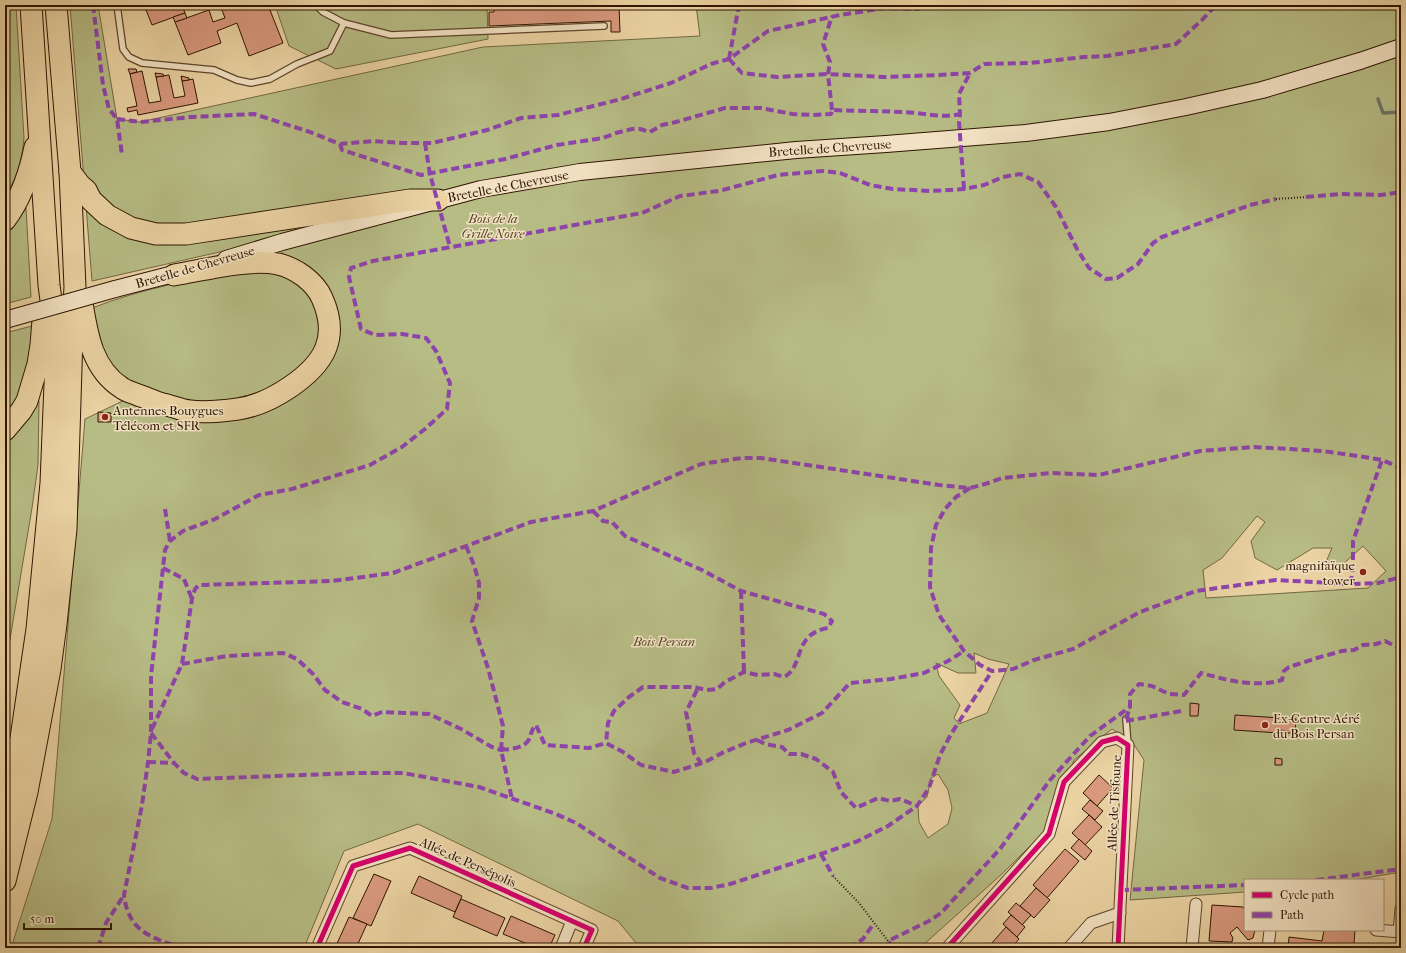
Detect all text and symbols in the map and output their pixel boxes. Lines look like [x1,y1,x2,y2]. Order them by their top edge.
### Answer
street label: Bretelle de Chevreuse [768,136,893,160]
street label: Bretelle de Chevreuse [446,167,570,205]
park label: Bois de la Grille Noire [461,211,525,241]
street label: Bretelle de Chevreuse [134,243,257,291]
place label: Antennes Bouygues Télécom et SFR [112,403,224,433]
marker: Antennes Bouygues Télécom et SFR [100,412,110,422]
place label: magnifaïque tower [1285,558,1356,588]
marker: magnifaïque tower [1358,567,1368,577]
park label: Bois Persan [632,634,695,649]
place label: Ex-Centre Aéré du Bois Persan [1273,711,1360,741]
marker: Ex-Centre Aéré du Bois Persan [1260,720,1270,730]
street label: Allée de Tisfoune [1104,754,1124,853]
street label: Allée de Persépolis [417,834,519,890]
legend [1244,879,1384,931]
text: Cycle path [1280,888,1335,902]
scale bar [24,905,111,931]
text: Path [1280,908,1304,922]
text: 50 m [30,912,54,926]

